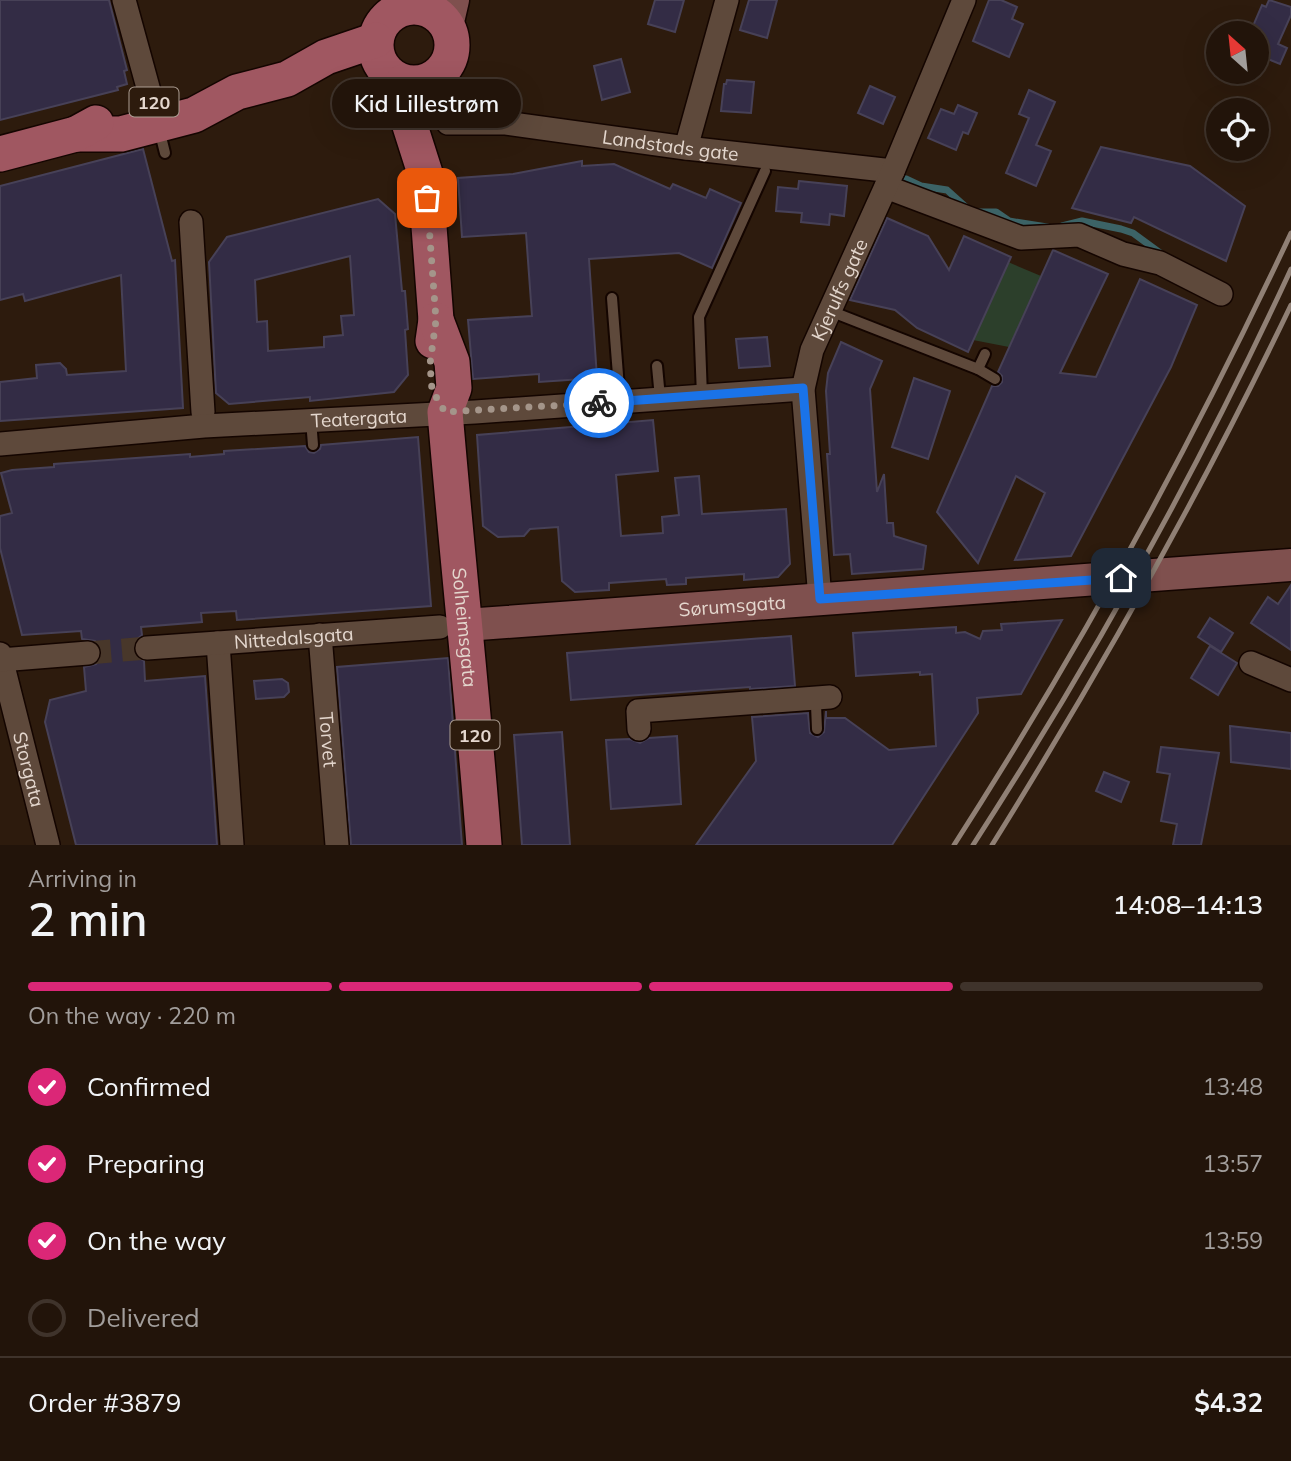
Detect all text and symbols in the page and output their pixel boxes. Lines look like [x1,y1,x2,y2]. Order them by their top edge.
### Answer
north arrow [1206,21,1269,84]
map controls [1206,21,1269,161]
callout: Kid Lillestrøm [332,79,522,128]
road number: 120 [130,88,178,116]
text: Kid Lillestrøm [354,89,499,118]
button: locate [1206,98,1269,161]
street label: Landstads gate [601,125,740,166]
pin [397,168,457,228]
icon: bag [408,179,446,217]
street label: Kjerulfs gate [806,235,873,345]
courier [564,368,634,438]
icon: bike [580,384,618,422]
street label: Teatergata [310,404,408,432]
pin [1091,548,1151,608]
icon: home [1102,559,1140,597]
street label: Solheimsgata [447,566,482,688]
street label: Sørumsgata [678,590,787,621]
street label: Nittedalsgata [233,621,354,654]
street label: Torvet [314,711,343,769]
road number: 120 [450,720,500,750]
street label: Storgata [8,729,50,810]
text: Arriving in [28,864,137,893]
text: 14:08–14:13 [1113,888,1263,921]
text: 2 min [28,890,147,948]
text: On the way · 220 m [28,1001,236,1030]
icon: check [28,1068,66,1106]
text: Confirmed [87,1070,211,1103]
text: 13:48 [1203,1072,1263,1101]
icon: check [28,1145,66,1183]
text: Preparing [87,1147,205,1180]
text: 13:57 [1203,1149,1263,1178]
icon: check [28,1222,66,1260]
text: On the way [87,1224,226,1257]
text: 13:59 [1203,1226,1263,1255]
text: Delivered [87,1301,200,1334]
text: Order #3879 [28,1386,181,1419]
text: $4.32 [1194,1386,1263,1419]

